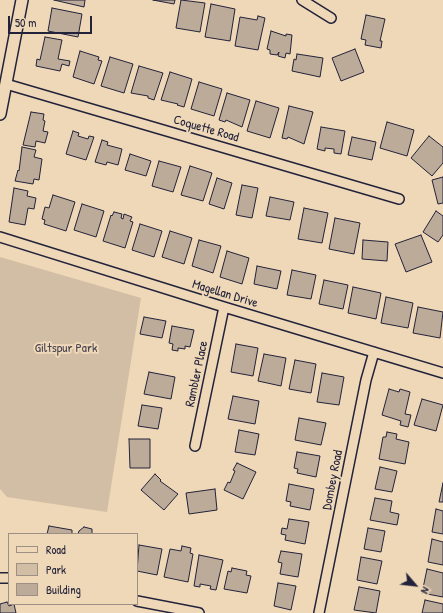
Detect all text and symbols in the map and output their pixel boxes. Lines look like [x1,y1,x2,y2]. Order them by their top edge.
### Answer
scale bar [10,8,94,34]
text: 50 m [15,14,36,31]
street label: Coquette Road [172,112,240,146]
street label: Magellan Drive [190,277,260,311]
street label: Rambler Place [182,340,212,408]
park label: Giltspur Park [35,341,97,357]
street label: Dombey Road [320,449,346,511]
legend [8,533,138,605]
text: Road [46,541,66,558]
text: Park [46,561,66,578]
north arrow [395,565,435,605]
text: Building [46,581,81,598]
text: N [418,585,433,596]

